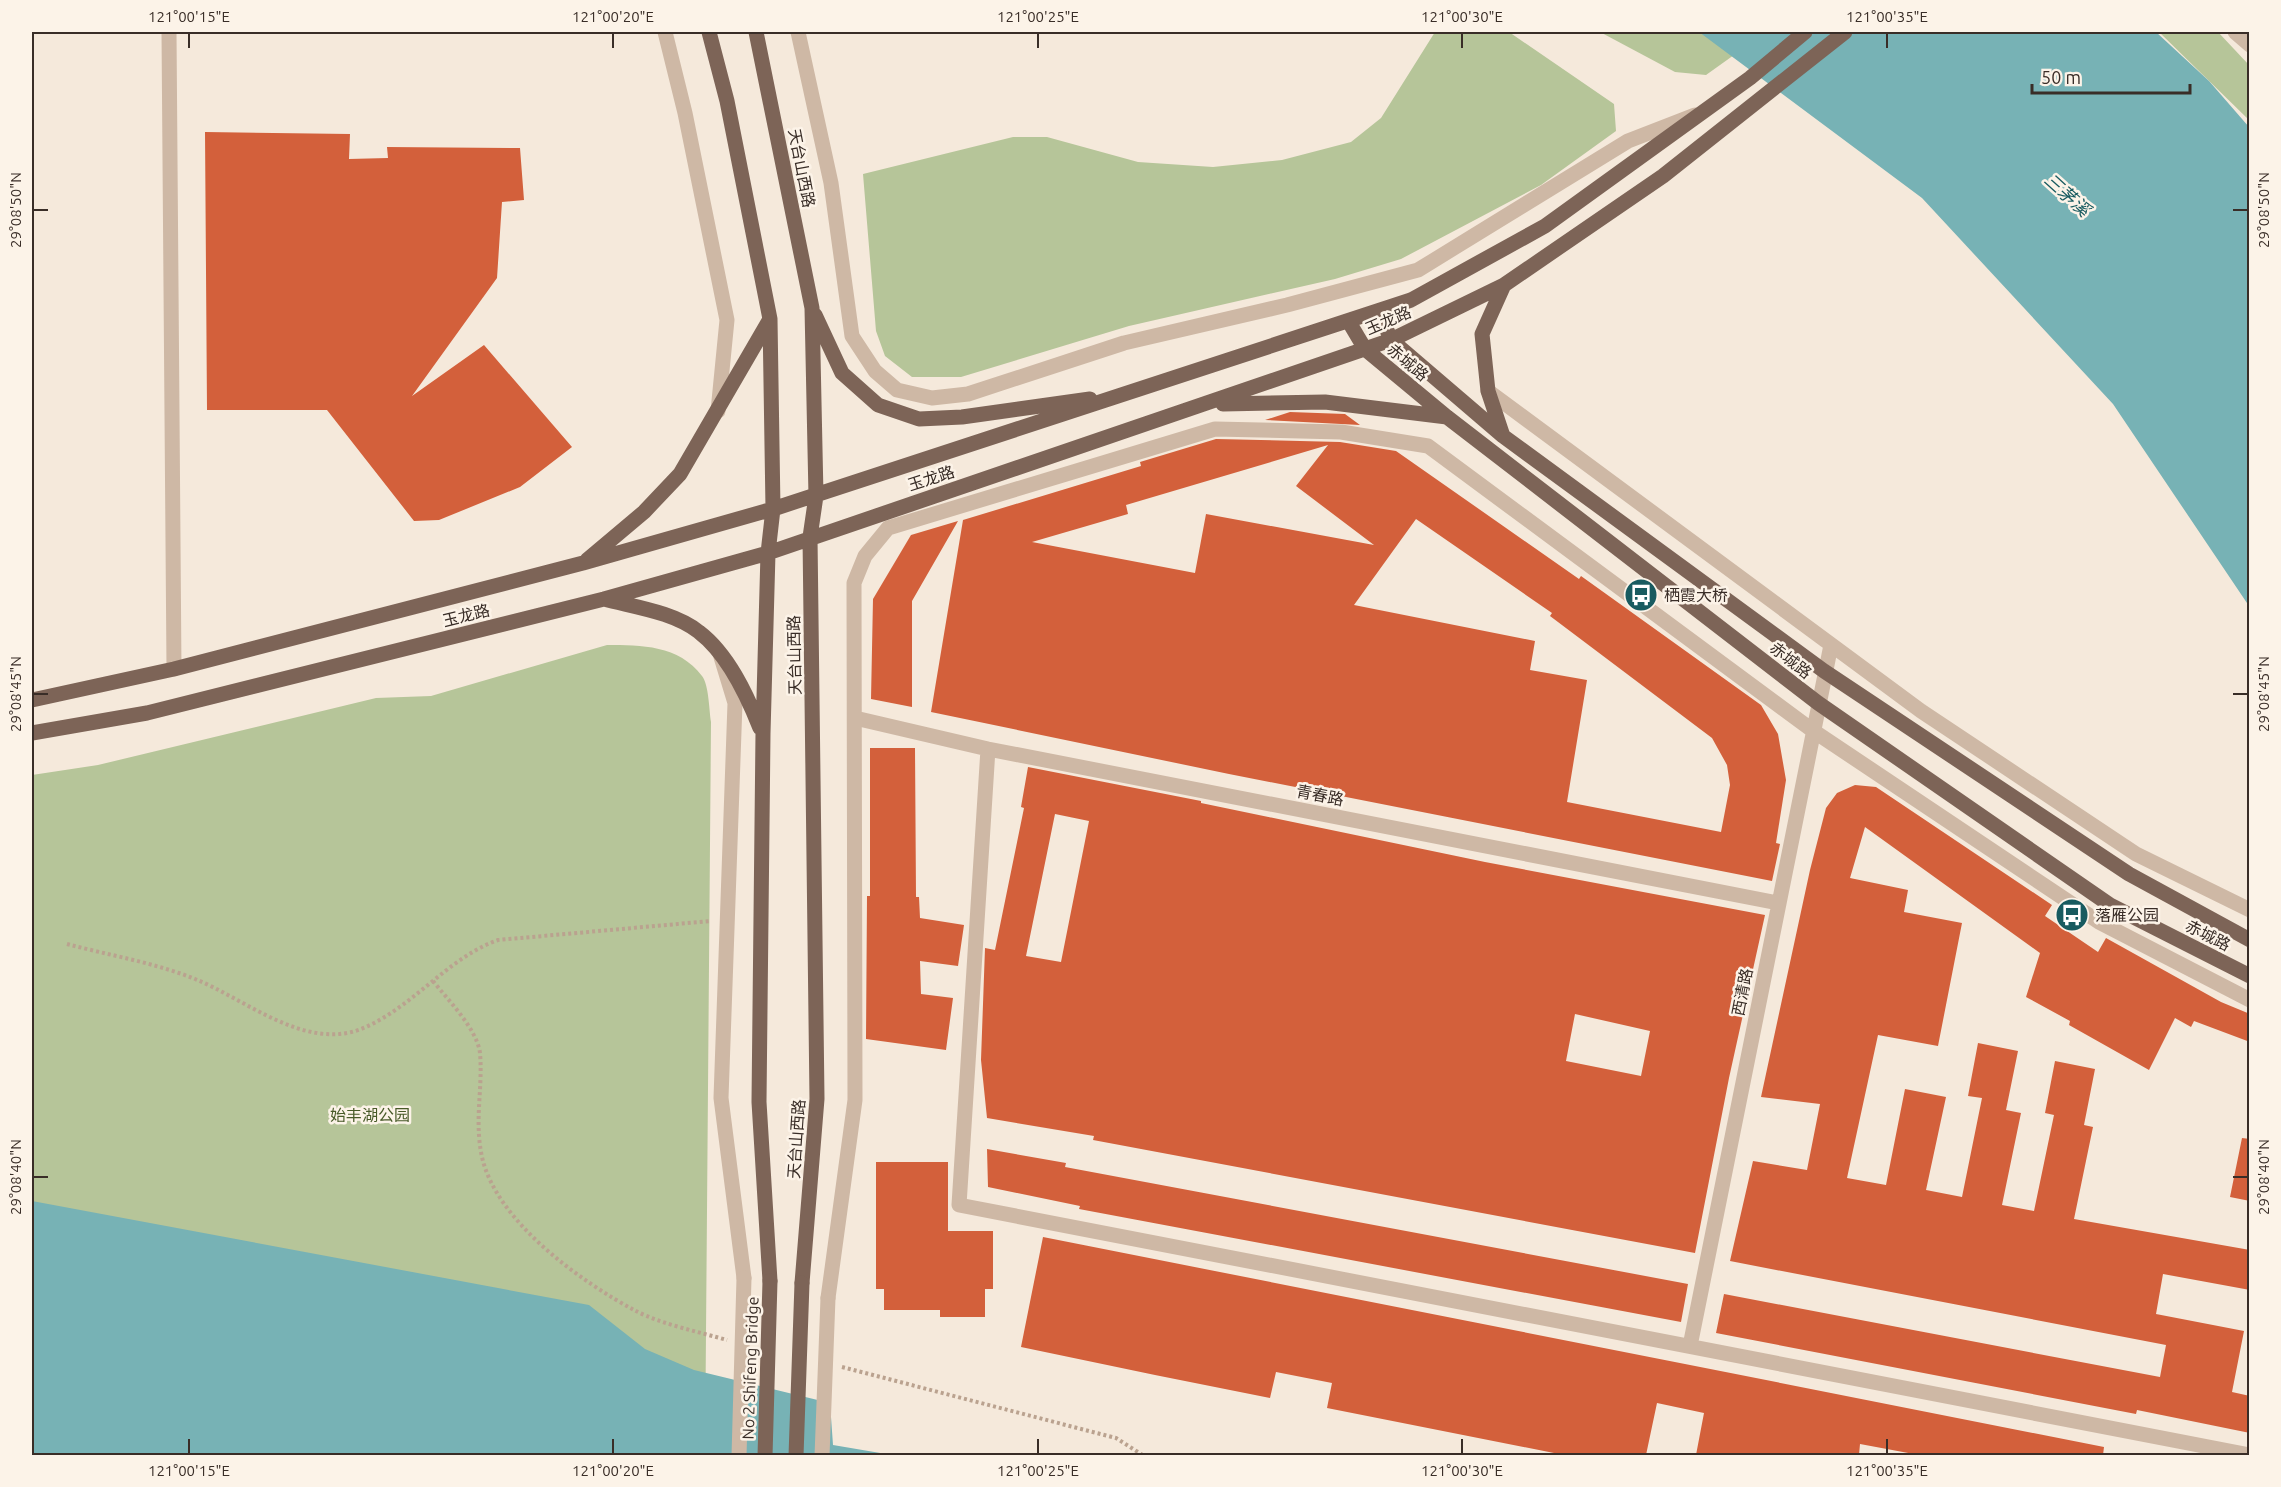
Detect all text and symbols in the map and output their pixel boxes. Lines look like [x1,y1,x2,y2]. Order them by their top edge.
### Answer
text: 121°00'15"E [148,8,230,25]
text: 121°00'20"E [572,8,654,25]
text: 121°00'25"E [997,8,1079,25]
text: 121°00'30"E [1421,8,1503,25]
text: 121°00'35"E [1846,8,1928,25]
scale bar [2032,57,2190,95]
text: 50 m [2041,67,2081,87]
street label: 天台山西路 [786,127,818,209]
water label: 三茅溪 [2041,169,2096,221]
text: 29°08'50"N [7,172,24,248]
text: 29°08'50"N [2255,172,2272,248]
street label: 玉龙路 [1362,302,1414,338]
street label: 赤城路 [1384,340,1432,384]
street label: 玉龙路 [905,462,957,494]
bus stop icon: 栖霞大桥 [1623,577,1659,613]
place label: 栖霞大桥 [1664,586,1728,604]
street label: 玉龙路 [441,600,491,630]
street label: 天台山西路 [784,615,804,695]
street label: 赤城路 [1767,638,1815,682]
text: 29°08'45"N [7,656,24,732]
text: 29°08'45"N [2255,656,2272,732]
street label: 青春路 [1295,782,1345,808]
bus stop icon: 落雁公园 [2054,897,2090,933]
place label: 落雁公园 [2095,906,2159,924]
street label: 赤城路 [2183,916,2233,954]
street label: 西清路 [1729,967,1755,1017]
street label: 天台山西路 [784,1098,808,1180]
park label: 始丰湖公园 [330,1106,410,1124]
text: 29°08'40"N [7,1139,24,1215]
text: 29°08'40"N [2255,1139,2272,1215]
street label: No 2 Shifeng Bridge [739,1296,761,1440]
text: 121°00'15"E [148,1462,230,1479]
text: 121°00'20"E [572,1462,654,1479]
text: 121°00'25"E [997,1462,1079,1479]
text: 121°00'30"E [1421,1462,1503,1479]
text: 121°00'35"E [1846,1462,1928,1479]

